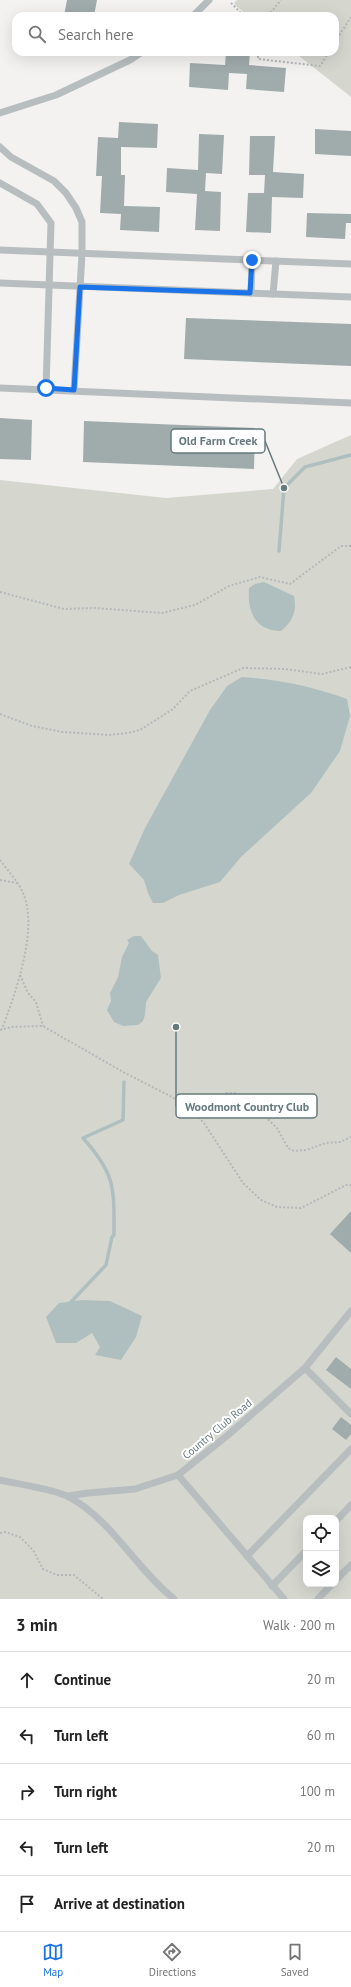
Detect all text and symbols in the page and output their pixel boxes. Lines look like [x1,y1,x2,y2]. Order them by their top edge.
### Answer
search box [12,12,339,56]
icon: search [26,23,48,45]
text: Search here [58,25,134,44]
route end [243,251,261,269]
route start [37,379,55,397]
callout: Old Farm Creek [171,429,265,453]
text: Old Farm Creek [179,433,257,448]
callout: Woodmont Country Club [176,1094,317,1118]
text: Woodmont Country Club [185,1099,310,1114]
street label: Country Club Road [179,1396,255,1462]
map controls [303,1515,339,1587]
button: locate [303,1515,339,1551]
button: layers [303,1551,339,1587]
text: 3 min [16,1614,57,1636]
text: Walk · 200 m [263,1617,335,1634]
icon: ahead [16,1669,38,1691]
text: Continue [54,1670,111,1689]
text: 20 m [307,1671,335,1688]
icon: left [16,1725,38,1747]
text: Turn left [54,1726,108,1745]
text: 60 m [307,1727,335,1744]
icon: right [16,1781,38,1803]
text: Turn right [54,1782,117,1801]
text: 100 m [300,1783,335,1800]
icon: left [16,1837,38,1859]
text: Turn left [54,1838,108,1857]
text: 20 m [307,1839,335,1856]
icon: arrive [16,1893,38,1915]
text: Arrive at destination [54,1894,185,1913]
tab: Map [42,1941,64,1979]
tab: Directions [149,1941,196,1979]
tab: Saved [281,1941,309,1979]

